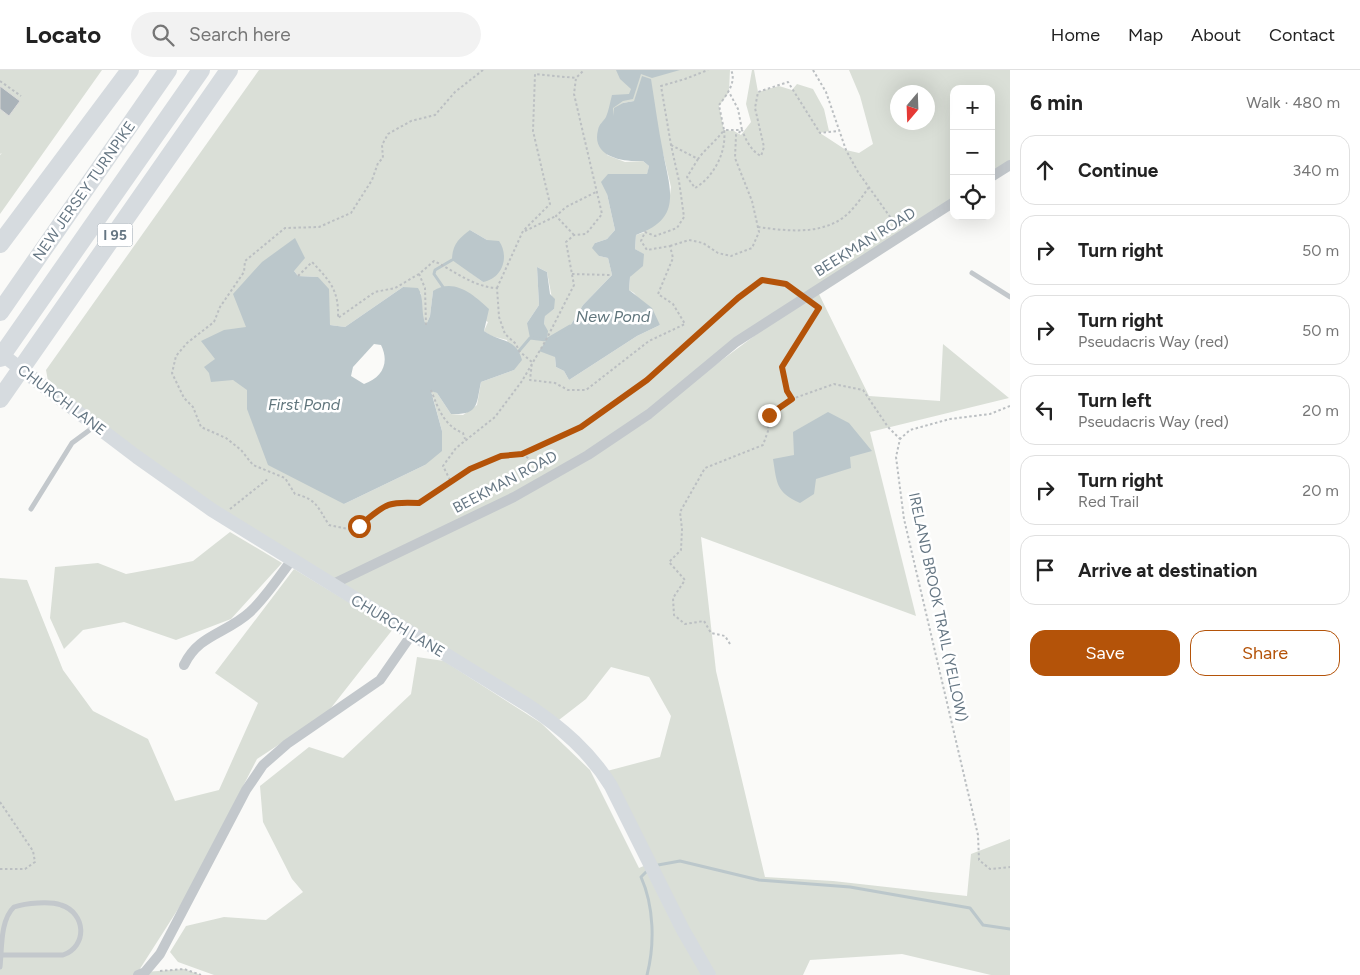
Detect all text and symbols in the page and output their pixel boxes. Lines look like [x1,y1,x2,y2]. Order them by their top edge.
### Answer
search box [131,12,481,57]
text: Locato [25,20,101,49]
icon: search [149,21,177,49]
text: Search here [189,23,291,46]
text: Home [1051,24,1100,46]
text: Map [1128,24,1163,46]
text: About [1191,24,1241,46]
text: Contact [1269,24,1335,46]
north arrow [890,85,935,130]
map controls [950,85,995,220]
button: + [950,85,995,130]
text: 6 min [1030,90,1083,115]
text: Walk · 480 m [1246,93,1340,112]
street label: NEW JERSEY TURNPIKE [29,118,139,264]
button: − [950,130,995,175]
icon: ahead [1031,156,1059,184]
text: Continue [1078,159,1158,182]
text: 340 m [1293,161,1339,180]
button: locate [950,175,995,220]
street label: BEEKMAN ROAD [811,204,919,280]
road number: I 95 [98,224,132,246]
icon: right [1031,236,1059,264]
text: Turn right [1078,239,1164,262]
text: 50 m [1302,241,1339,260]
water label: New Pond [576,307,651,326]
text: Turn right [1078,309,1164,332]
icon: right [1031,316,1059,344]
text: 50 m [1302,321,1339,340]
text: Pseudacris Way (red) [1078,332,1229,351]
street label: CHURCH LANE [14,361,110,439]
text: Turn left [1078,389,1152,412]
water label: First Pond [268,395,341,414]
icon: left [1031,396,1059,424]
text: 20 m [1302,401,1339,420]
route end [758,404,781,427]
text: Pseudacris Way (red) [1078,412,1229,431]
street label: BEEKMAN ROAD [450,447,560,517]
text: Turn right [1078,469,1164,492]
icon: right [1031,476,1059,504]
text: 20 m [1302,481,1339,500]
street label: IRELAND BROOK TRAIL (YELLOW) [905,491,971,723]
text: Red Trail [1078,492,1139,511]
route start [348,515,371,538]
icon: arrive [1031,556,1059,584]
text: Arrive at destination [1078,559,1257,582]
street label: CHURCH LANE [348,591,448,661]
button: Save [1030,630,1180,676]
button: Share [1190,630,1340,676]

